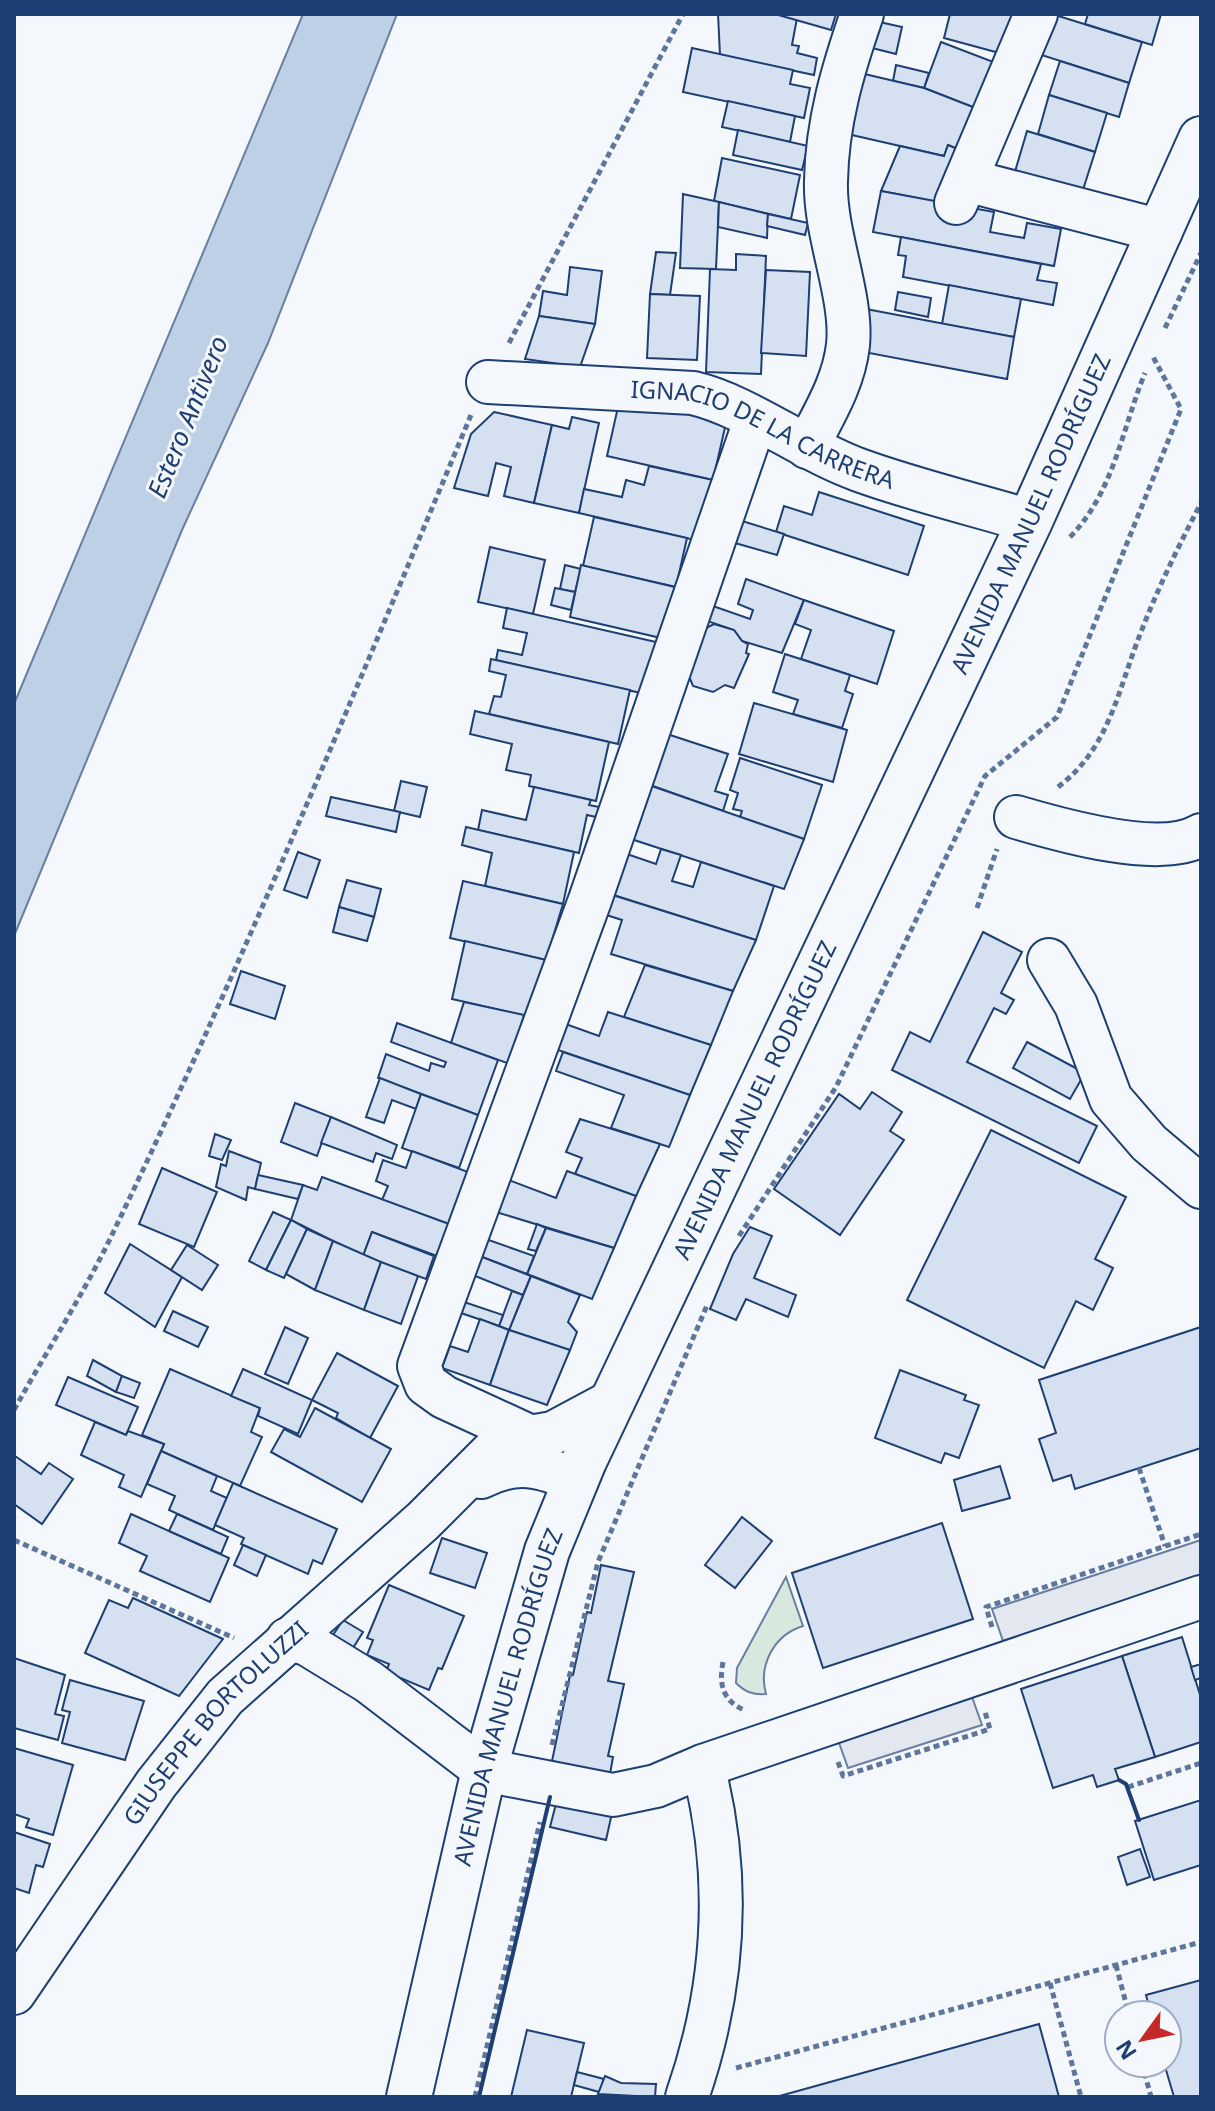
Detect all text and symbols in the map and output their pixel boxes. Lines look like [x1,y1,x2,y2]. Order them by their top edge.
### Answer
water label: Estero Antivero [138,330,236,503]
street label: AVENIDA MANUEL RODRÍGUEZ [942,348,1118,679]
street label: IGNACIO DE LA CARRERA [630,372,900,496]
street label: AVENIDA MANUEL RODRÍGUEZ [664,935,843,1264]
street label: AVENIDA MANUEL RODRÍGUEZ [445,1523,570,1869]
street label: GIUSEPPE BORTOLUZZI [115,1613,315,1831]
north arrow [1103,1999,1183,2079]
text: N [1108,2035,1143,2066]

